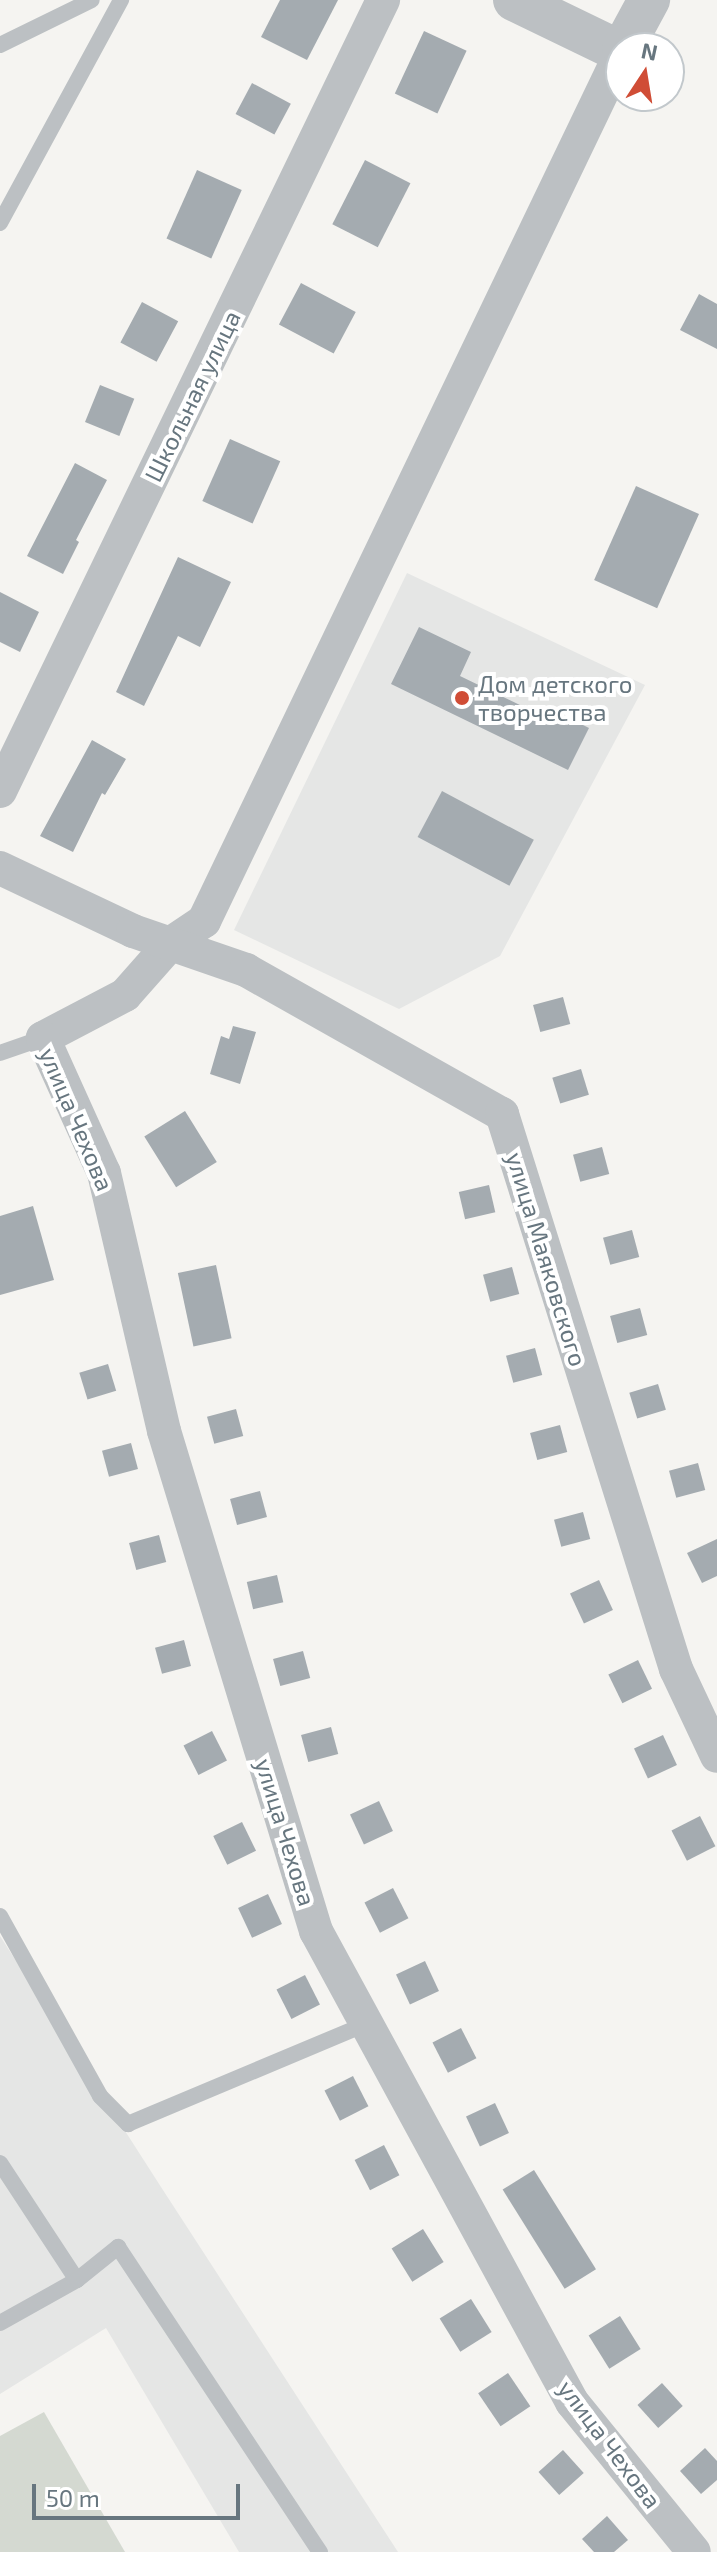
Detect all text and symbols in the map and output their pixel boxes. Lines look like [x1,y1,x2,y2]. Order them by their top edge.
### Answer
north arrow [605,32,685,112]
text: N [639,36,660,65]
street label: Школьная улица [138,306,246,486]
place label: Дом детского творчества [478,670,633,726]
marker: Дом детского творчества [453,689,471,707]
street label: улица Чехова [34,1043,120,1195]
street label: улица Маяковского [501,1148,593,1370]
street label: улица Чехова [250,1755,322,1909]
street label: улица Чехова [553,2374,667,2514]
scale bar [36,2468,244,2518]
text: 50 m [46,2483,100,2512]

